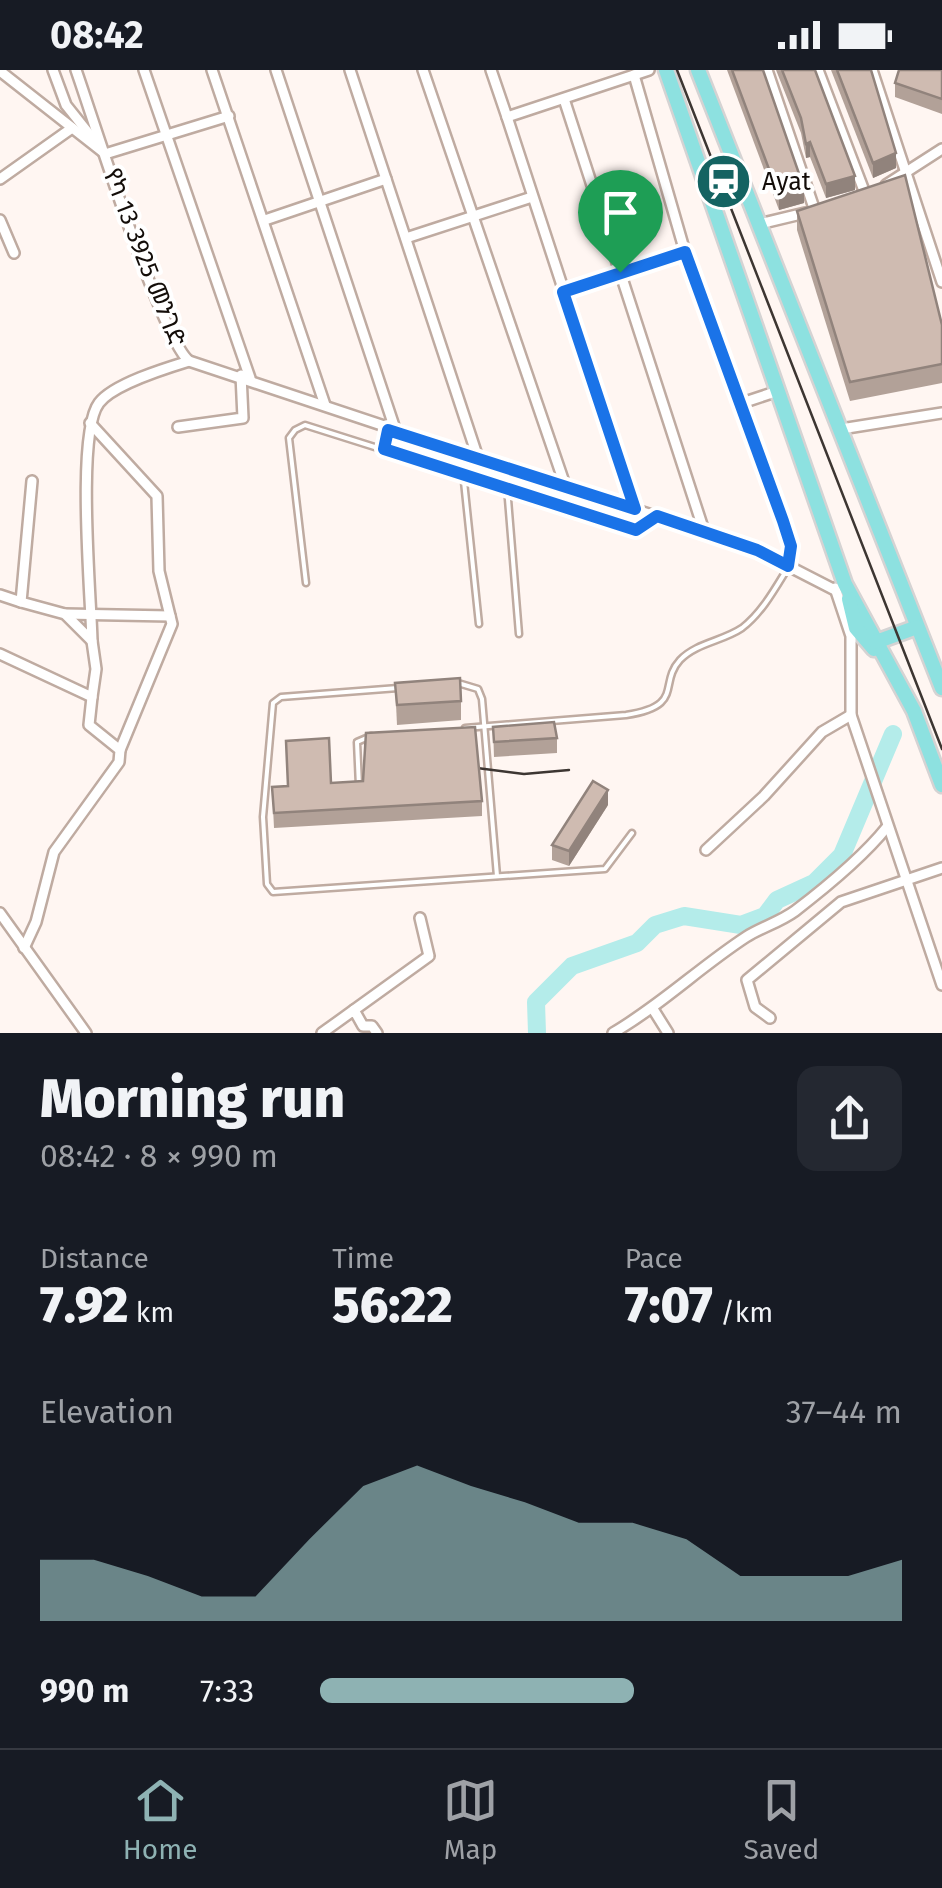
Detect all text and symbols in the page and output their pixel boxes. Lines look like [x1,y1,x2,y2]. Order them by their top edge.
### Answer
text: 08:42 [50,12,144,58]
station icon: Ayat [693,151,753,211]
street label: የካ 13 3925 መንገድ [96,164,192,351]
place label: Ayat [762,167,812,197]
pin [578,170,663,273]
icon: arrive [593,185,648,240]
text: Morning run [40,1066,345,1132]
button: share [797,1066,902,1171]
text: 08:42 · 8 × 990 m [40,1137,278,1175]
text: Distance [40,1242,149,1275]
text: Time [332,1242,394,1275]
text: Pace [625,1242,683,1275]
text: 7.92 [40,1275,128,1335]
text: 56:22 [332,1275,453,1335]
text: 7:07 [625,1275,713,1335]
text: km [128,1296,174,1329]
text: /km [713,1296,773,1329]
text: Elevation [40,1393,174,1431]
text: 37–44 m [786,1393,902,1431]
text: 990 m [40,1672,129,1710]
text: 7:33 [200,1672,254,1710]
tab: Home [123,1773,197,1866]
tab: Map [443,1773,498,1866]
tab: Saved [743,1773,819,1866]

